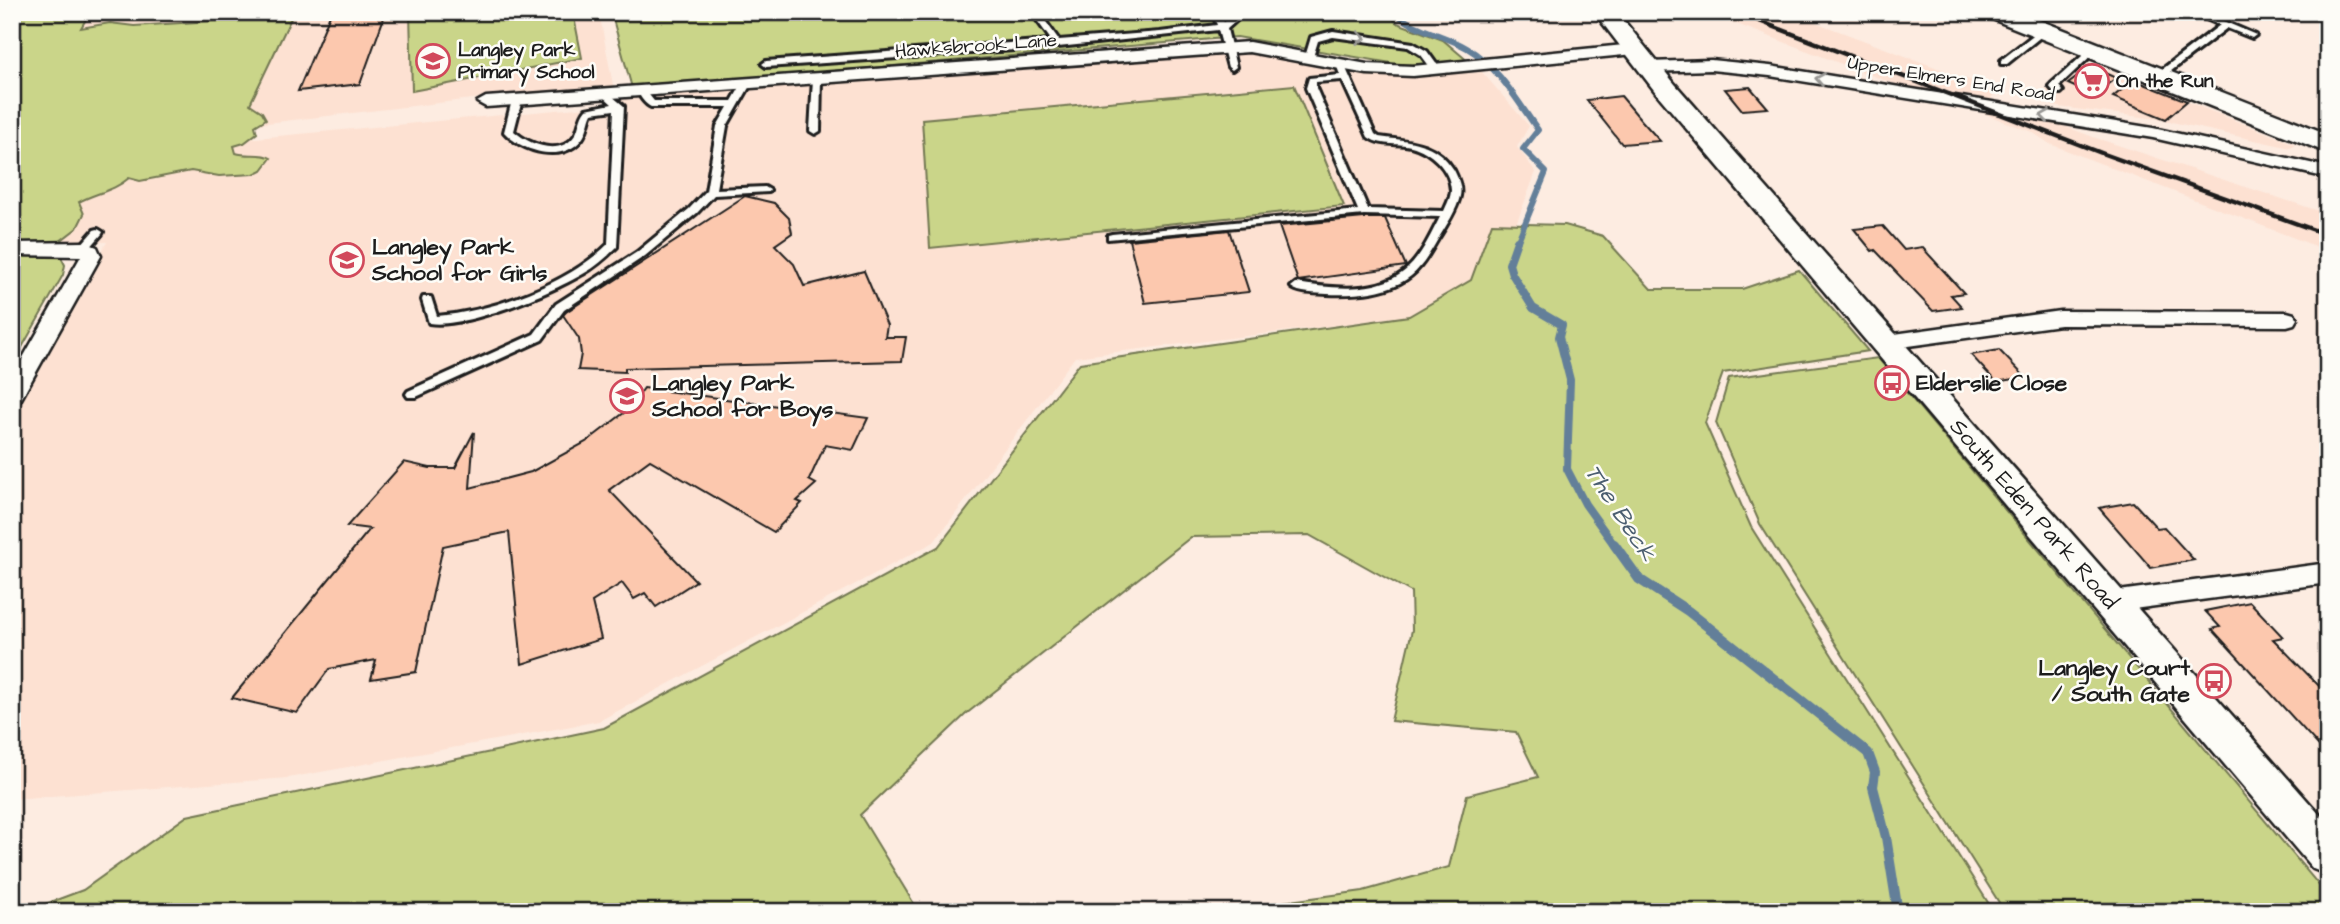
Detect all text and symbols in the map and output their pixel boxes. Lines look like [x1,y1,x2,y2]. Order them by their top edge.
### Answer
street label: Hawksbrook Lane [894,27,1058,65]
one-way arrow [1355,30,1367,45]
place label: Langley Park Primary School [458,37,594,87]
school or university icon: Langley Park Primary School [414,42,452,80]
street label: Upper Elmers End Road [1846,49,2057,109]
supermarket icon: On the Run [2073,62,2111,100]
place label: On the Run [2116,68,2214,95]
one-way arrow [1814,72,1826,87]
one-way arrow [2039,109,2051,124]
place label: Langley Park School for Girls [371,231,548,289]
school or university icon: Langley Park School for Girls [328,241,366,279]
bus stop icon: Elderslie Close [1873,364,1911,402]
place label: Langley Park School for Boys [651,367,834,427]
place label: Elderslie Close [1916,367,2068,399]
school or university icon: Langley Park School for Boys [608,377,646,415]
street label: South Eden Park Road [1942,412,2126,616]
water label: The Beck [1576,458,1665,569]
place label: Langley Court / South Gate [2038,652,2191,710]
bus stop icon: Langley Court / South Gate [2195,662,2233,700]

